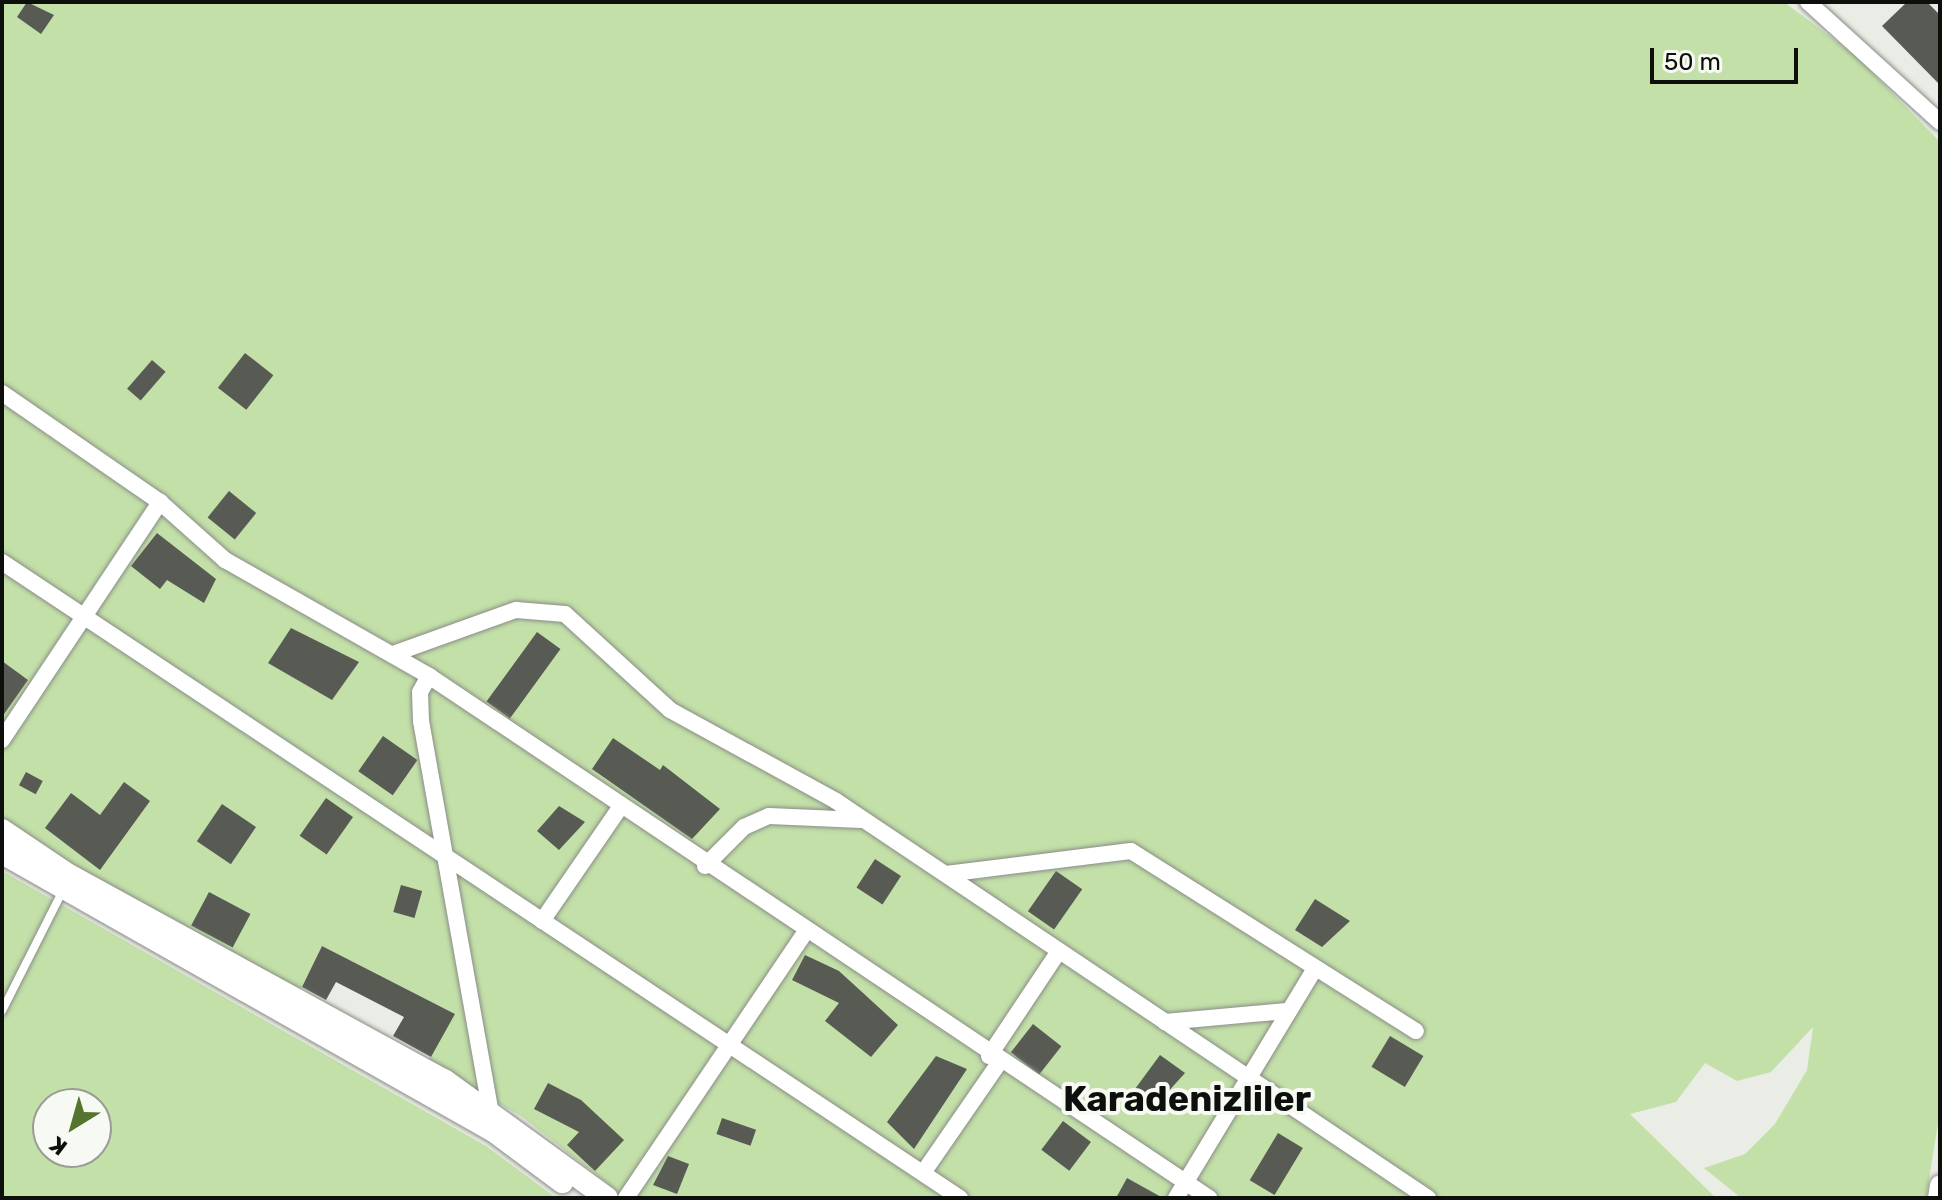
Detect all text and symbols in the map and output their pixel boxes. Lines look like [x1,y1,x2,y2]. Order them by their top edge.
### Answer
scale bar [1654,32,1802,82]
text: 50 m [1664,48,1721,76]
district label: Karadenizliler [1063,1077,1311,1121]
north arrow [32,1088,112,1168]
text: K [45,1131,72,1161]

